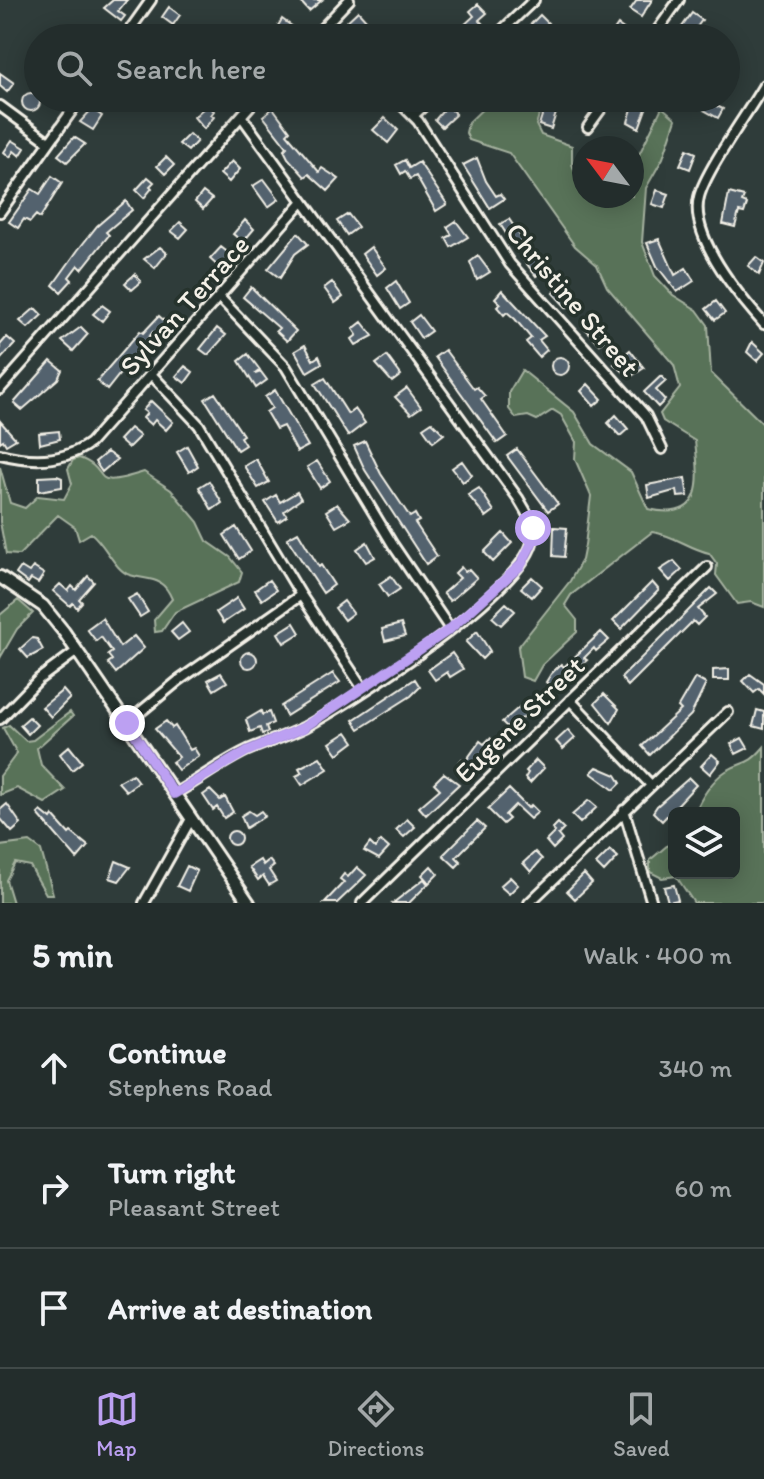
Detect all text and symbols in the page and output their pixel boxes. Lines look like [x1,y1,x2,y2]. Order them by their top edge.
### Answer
search box [24,24,740,112]
icon: search [52,46,96,90]
text: Search here [116,50,266,87]
north arrow [572,136,644,208]
street label: Christine Street [499,215,647,383]
street label: Sylvan Terrace [112,227,256,383]
route start [515,510,551,546]
street label: Eugene Street [447,649,591,789]
route end [109,705,145,741]
map controls [668,807,740,879]
button: layers [668,807,740,879]
text: 5 min [32,935,113,976]
text: Walk · 400 m [583,939,732,971]
text: Continue [108,1034,227,1071]
icon: ahead [32,1046,76,1090]
text: 340 m [658,1052,732,1084]
text: Stephens Road [108,1071,273,1103]
text: Turn right [108,1154,236,1191]
icon: right [32,1166,76,1210]
text: 60 m [675,1172,732,1204]
text: Pleasant Street [108,1191,280,1223]
icon: arrive [32,1286,76,1330]
text: Arrive at destination [108,1290,372,1327]
tab: Map [95,1387,139,1462]
tab: Directions [328,1387,424,1462]
tab: Saved [613,1387,669,1462]

